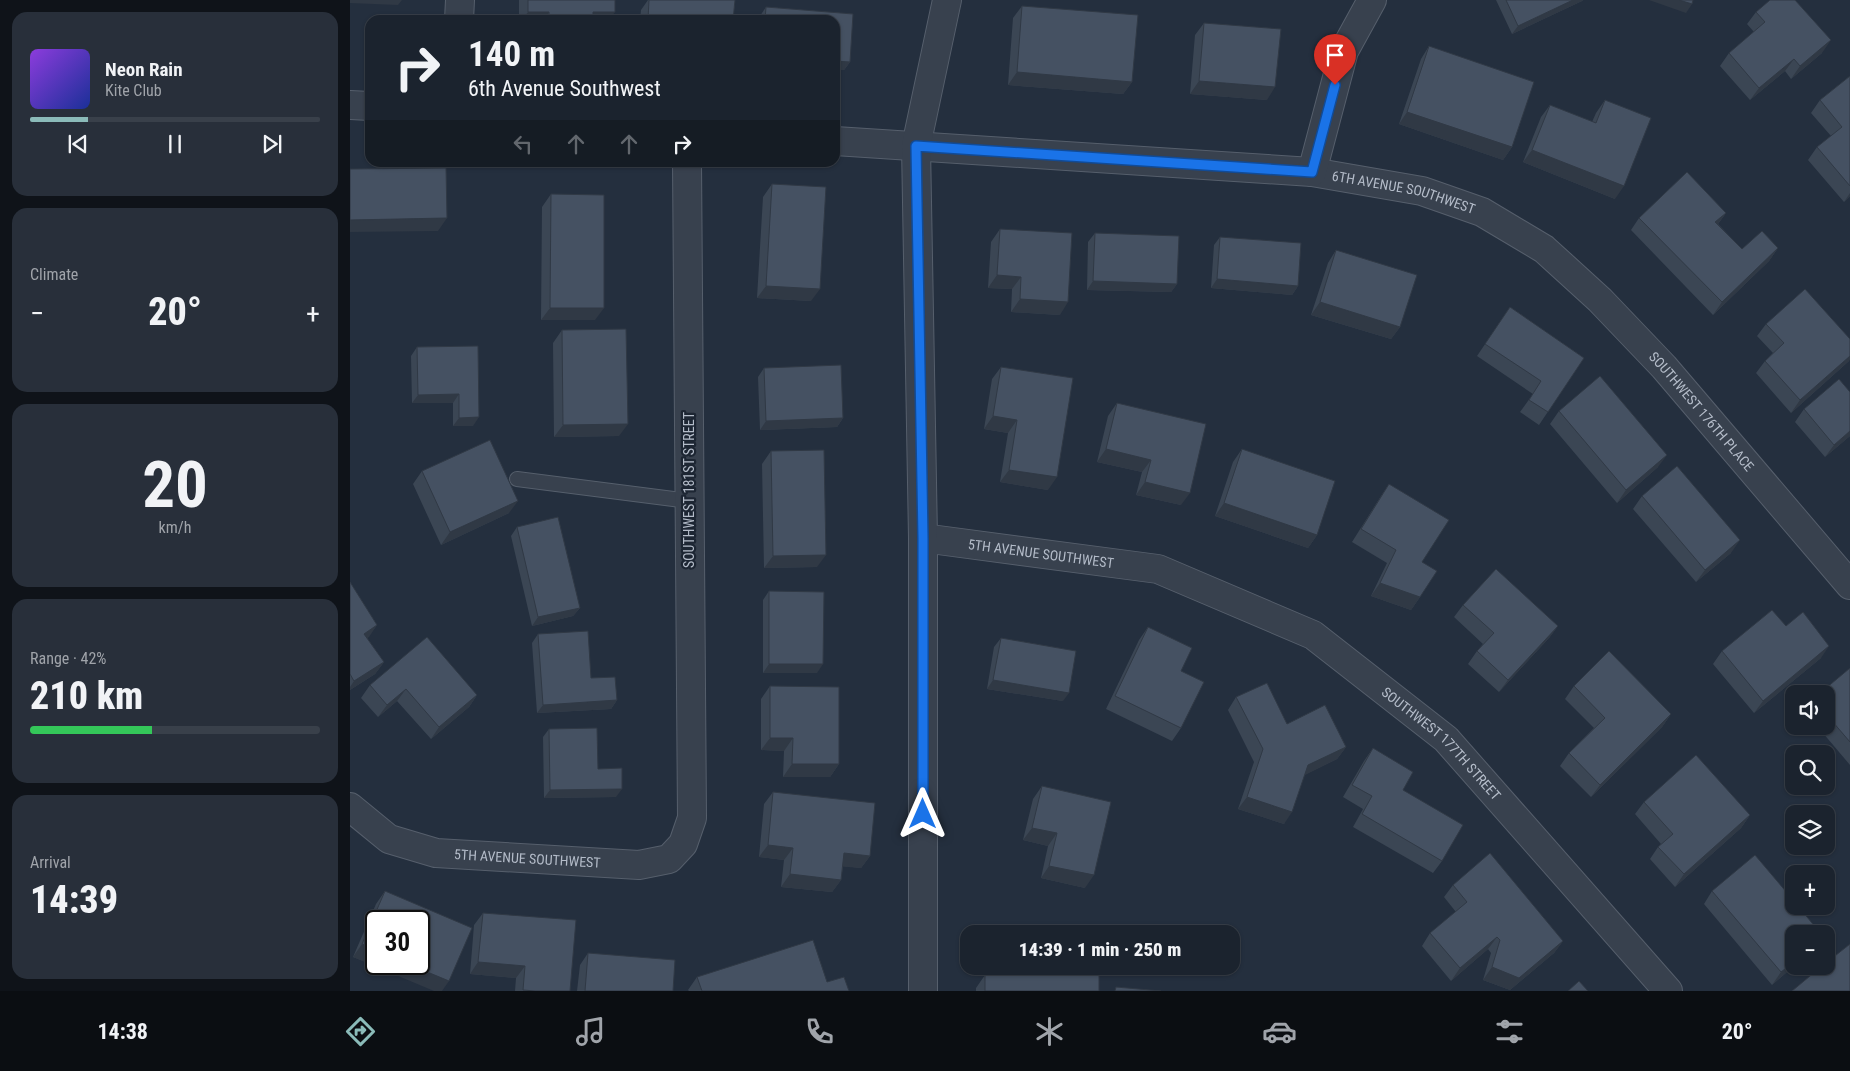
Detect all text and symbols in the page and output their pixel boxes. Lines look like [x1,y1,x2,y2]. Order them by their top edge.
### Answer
text: 140 m [468,34,555,75]
pin [1314,34,1356,85]
icon: right [385,35,450,100]
icon: arrive [1321,41,1349,69]
text: Neon Rain [105,58,183,81]
text: 6th Avenue Southwest [468,76,661,101]
text: Kite Club [105,81,162,100]
icon: previous [64,130,92,158]
icon: pause [161,130,189,158]
icon: next [258,130,286,158]
icon: left [509,130,537,158]
icon: ahead [562,130,590,158]
icon: ahead [615,130,643,158]
icon: right [668,130,696,158]
street label: 6TH AVENUE SOUTHWEST [1331,168,1477,217]
text: Climate [30,265,78,284]
text: 20° [148,290,202,334]
text: − [30,297,44,330]
text: + [306,297,320,330]
street label: SOUTHWEST 176TH PLACE [1646,349,1757,474]
street label: SOUTHWEST 181ST STREET [681,412,697,568]
text: 20 [142,447,208,523]
text: km/h [159,518,191,537]
street label: 5TH AVENUE SOUTHWEST [967,536,1115,571]
text: Range · 42% [30,649,106,668]
text: 210 km [30,674,143,718]
street label: SOUTHWEST 177TH STREET [1379,684,1504,803]
map controls [1785,685,1835,975]
button: sound [1785,685,1835,735]
button: search [1785,745,1835,795]
position arrow [896,787,948,839]
button: layers [1785,805,1835,855]
street label: 5TH AVENUE SOUTHWEST [454,846,601,871]
text: Arrival [30,853,71,872]
button: + [1785,865,1835,915]
text: 14:39 [30,878,118,922]
speed limit sign: 30 [365,910,430,975]
button: − [1785,925,1835,975]
text: 14:39 · 1 min · 250 m [1019,938,1181,961]
icon: directions [343,1014,378,1049]
icon: music [573,1014,608,1049]
icon: phone [802,1014,837,1049]
icon: climate [1032,1014,1067,1049]
icon: car [1262,1014,1297,1049]
icon: filters [1492,1014,1527,1049]
text: 14:38 [97,1019,148,1044]
text: 20° [1722,1019,1753,1044]

